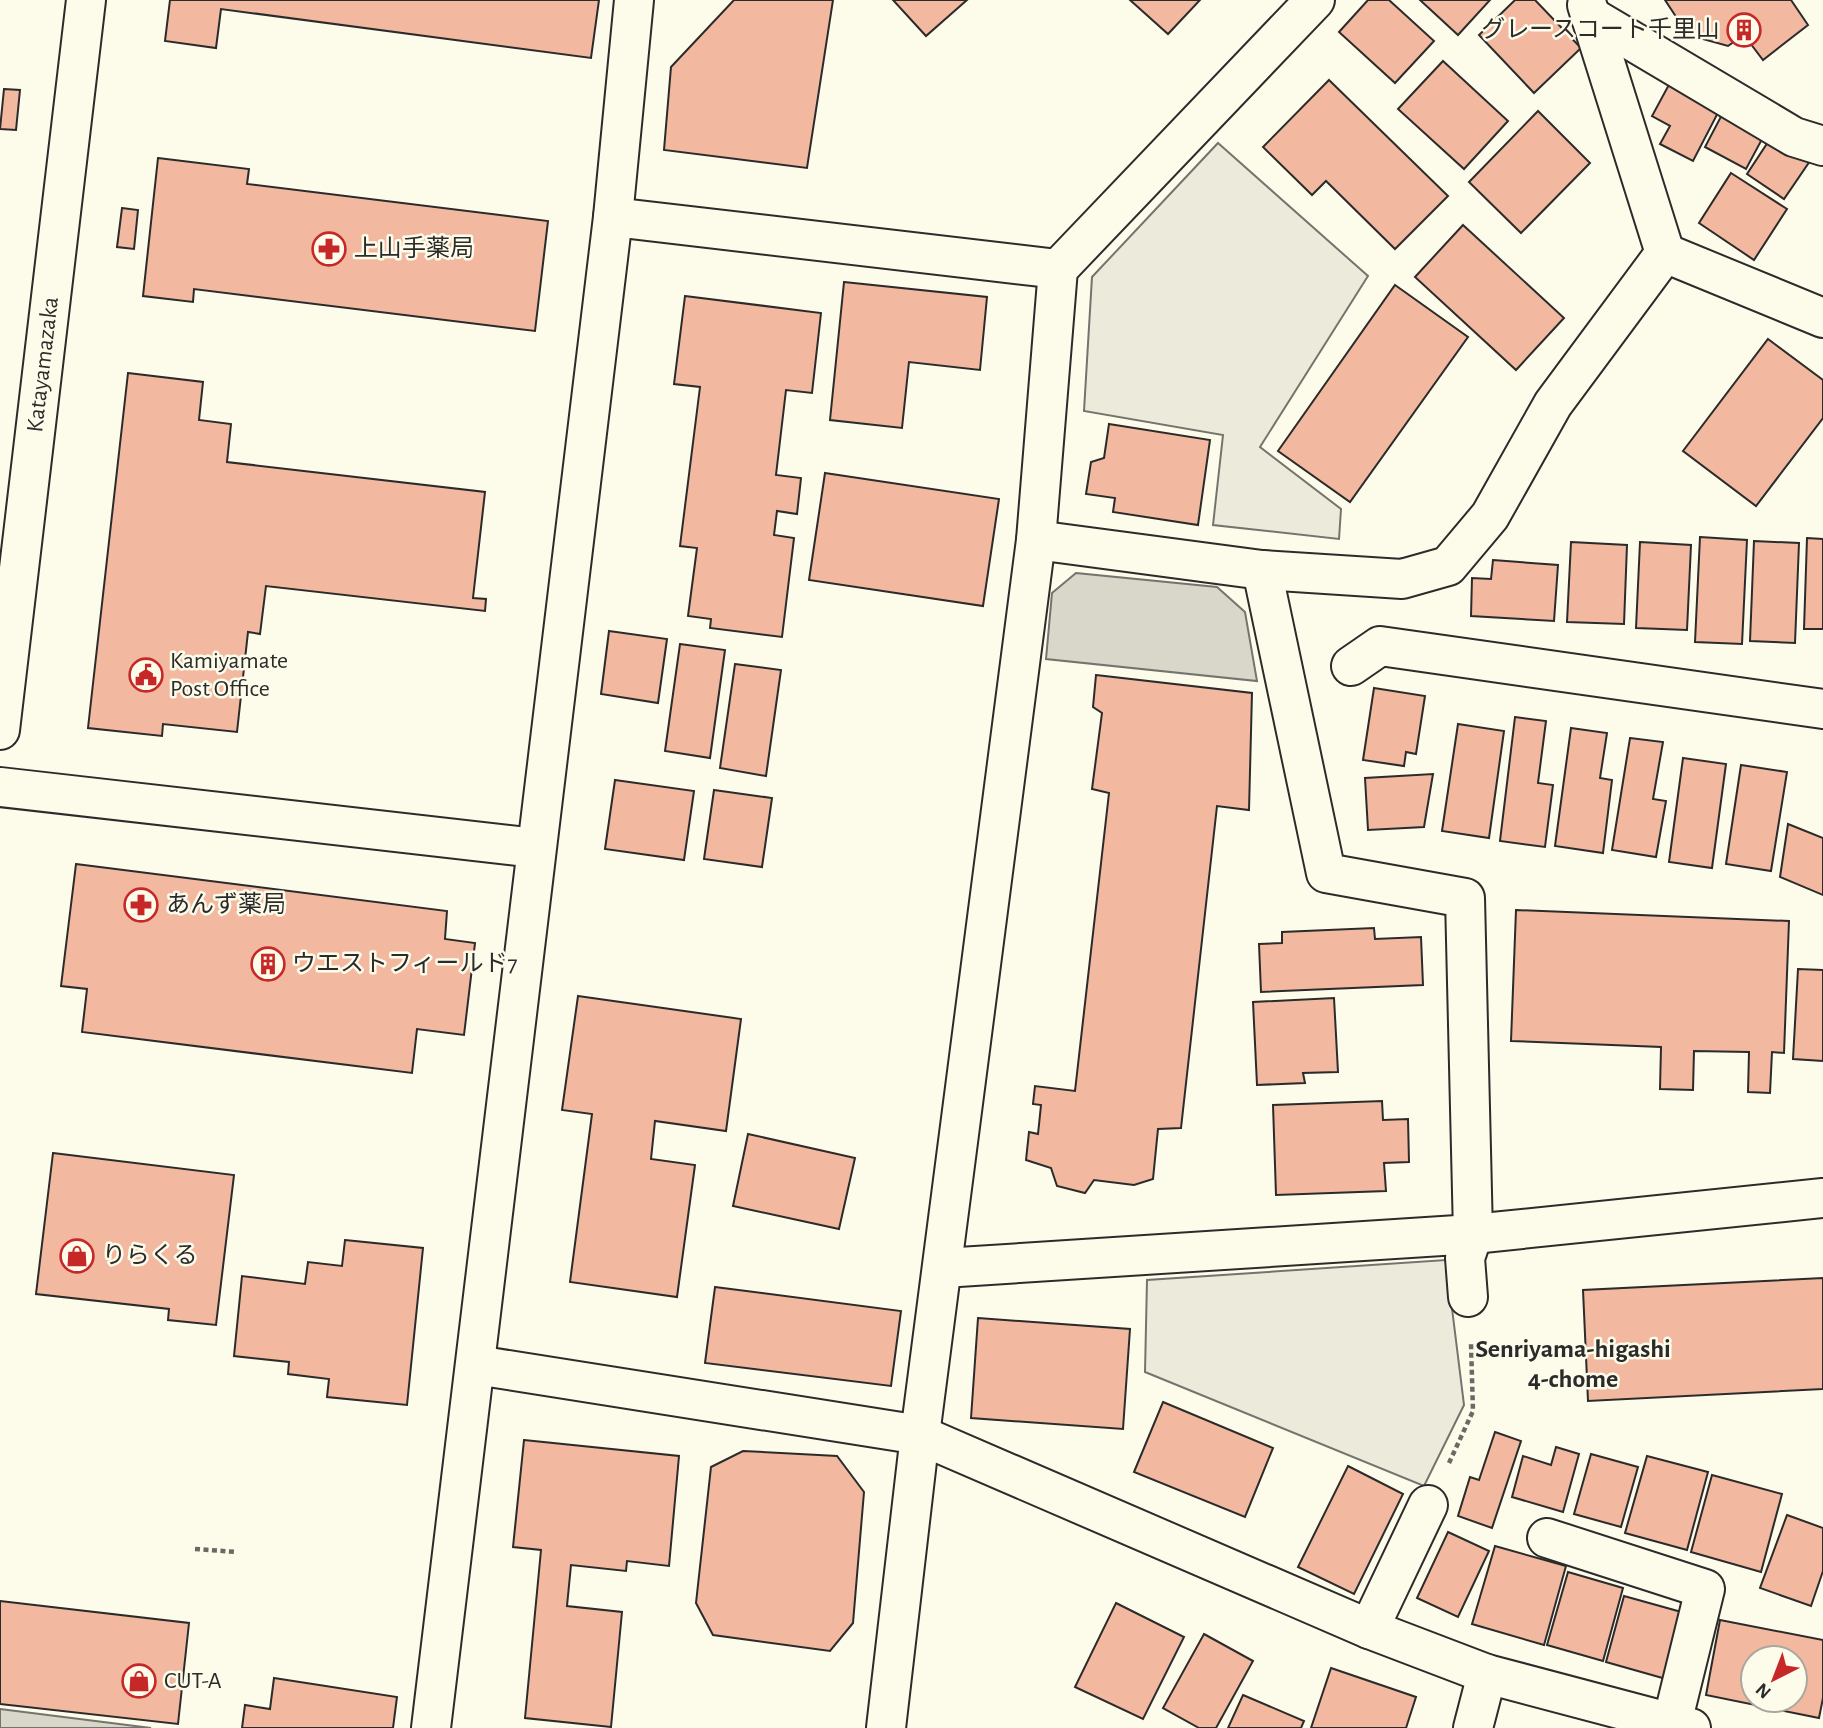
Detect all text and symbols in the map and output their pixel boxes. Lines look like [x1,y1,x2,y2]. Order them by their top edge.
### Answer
building icon: グレースコート千里山 [1725,11,1763,49]
place label: グレースコート千里山 [1481,16,1720,42]
pharmacy icon: 上山手薬局 [310,230,348,268]
place label: 上山手薬局 [354,235,474,261]
street label: Katayamazaka [23,296,63,433]
place label: Kamiyamate Post Office [170,649,288,701]
public building icon: Kamiyamate Post Office [127,656,165,694]
pharmacy icon: あんず薬局 [122,886,160,924]
place label: あんず薬局 [166,891,286,917]
building icon: ウエストフィールド7 [249,945,287,983]
place label: ウエストフィールド7 [292,951,518,976]
shop icon: りらくる [58,1237,96,1275]
place label: りらくる [102,1243,198,1268]
district label: Senriyama-higashi 4-chome [1475,1336,1671,1392]
north arrow [1739,1644,1809,1714]
shop icon: CUT-A [120,1662,158,1700]
place label: CUT-A [164,1669,222,1693]
text: N [1752,1679,1775,1702]

